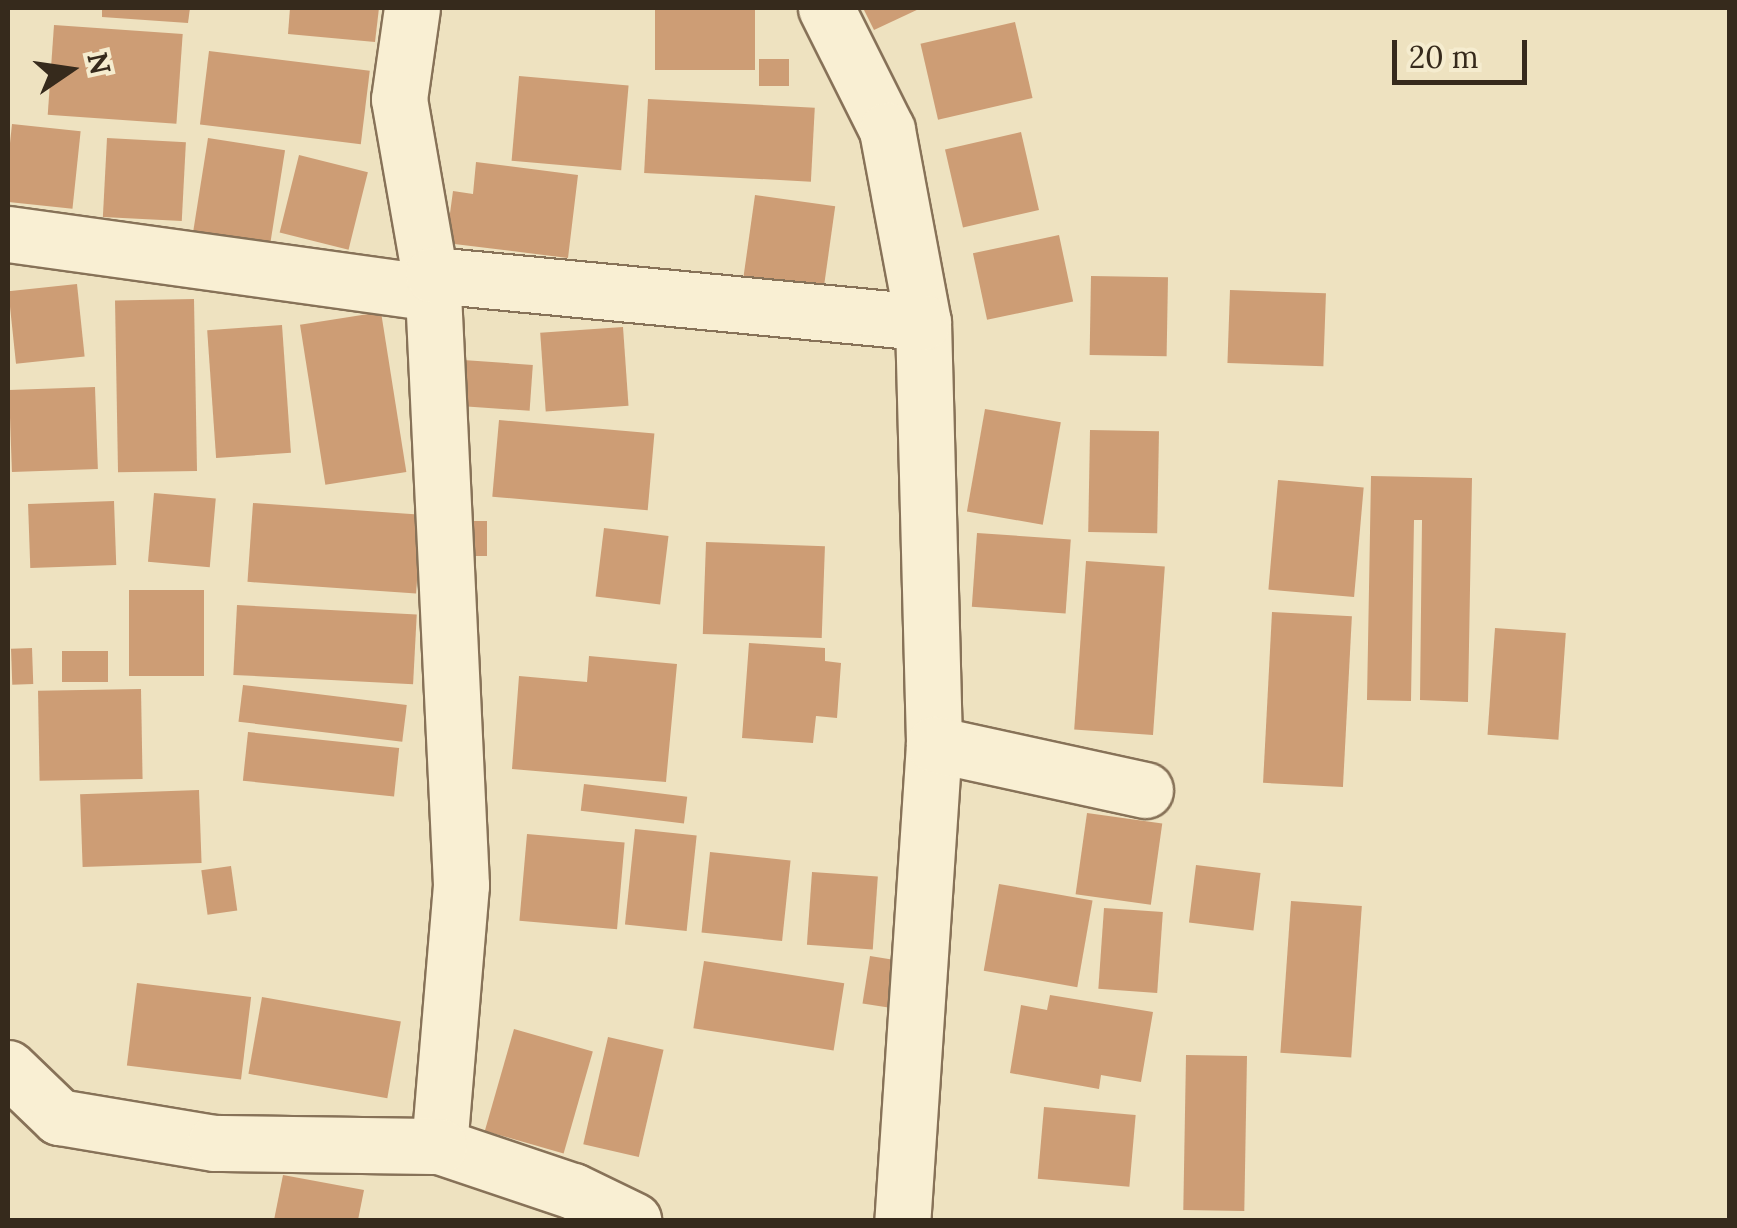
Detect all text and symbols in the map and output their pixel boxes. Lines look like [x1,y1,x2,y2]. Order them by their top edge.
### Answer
north arrow [20,20,120,120]
scale bar [1397,20,1532,82]
text: 20 m [1409,38,1478,76]
text: N [79,49,119,78]

